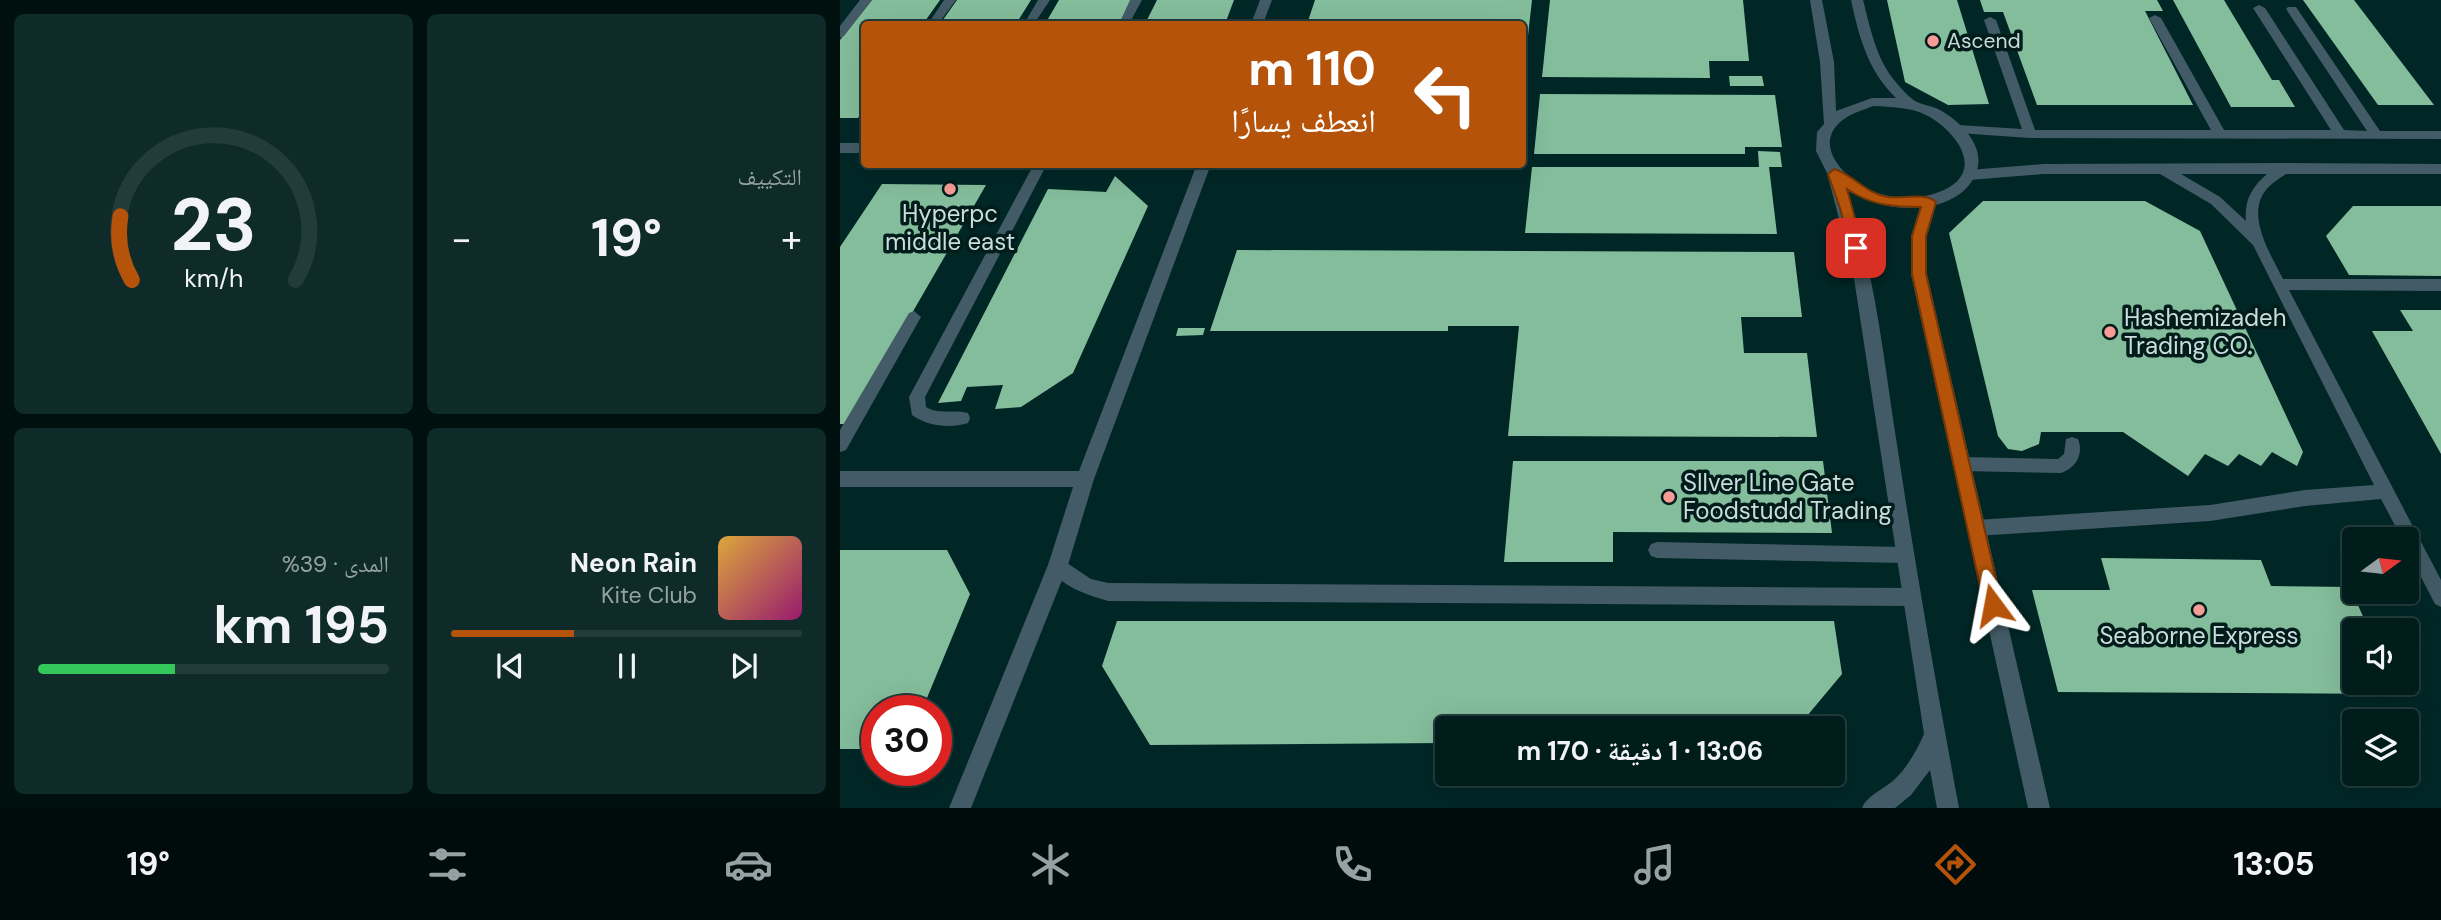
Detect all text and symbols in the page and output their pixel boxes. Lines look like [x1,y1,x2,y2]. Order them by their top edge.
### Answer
place label: Ascend [1947,27,2021,55]
marker: Ascend [1925,33,1941,49]
text: 110 m [1248,36,1376,100]
icon: left [1400,49,1491,140]
text: انعطف يسارًا [1231,100,1376,142]
text: التكييف [737,162,802,192]
text: 23 [171,178,256,273]
marker: Hyperpc middle east [942,181,958,197]
place label: Hyperpc middle east [885,198,1015,257]
text: 19° [591,204,662,272]
text: − [451,214,472,264]
text: + [781,214,802,264]
pin [1826,218,1886,278]
icon: arrive [1837,229,1875,267]
text: km/h [184,262,243,295]
place label: Hashemizadeh Trading CO. [2124,302,2287,361]
marker: Hashemizadeh Trading CO. [2102,324,2118,340]
place label: SIlver Line Gate Foodstudd Trading [1683,467,1892,526]
marker: SIlver Line Gate Foodstudd Trading [1661,489,1677,505]
north arrow [2342,527,2418,604]
map controls [2342,527,2419,786]
text: Neon Rain [570,546,697,580]
text: المدى · 39% [282,549,389,579]
position arrow [1956,568,2030,642]
text: Kite Club [601,580,697,610]
text: 195 km [213,591,389,659]
marker: Seaborne Express [2191,602,2207,618]
button: sound [2342,618,2419,695]
place label: Seaborne Express [2099,620,2299,651]
icon: previous [491,647,529,685]
icon: pause [608,647,646,685]
icon: next [725,647,763,685]
speed limit sign: 30 [861,695,952,786]
button: layers [2342,709,2419,786]
text: 13:06 · 1 دقيقة · 170 m [1517,734,1763,768]
icon: filters [423,840,472,889]
icon: car [724,840,773,889]
icon: climate [1026,840,1075,889]
icon: phone [1328,840,1377,889]
icon: music [1630,840,1679,889]
icon: directions [1931,840,1980,889]
text: 19° [126,843,170,885]
text: 13:05 [2233,843,2315,885]

